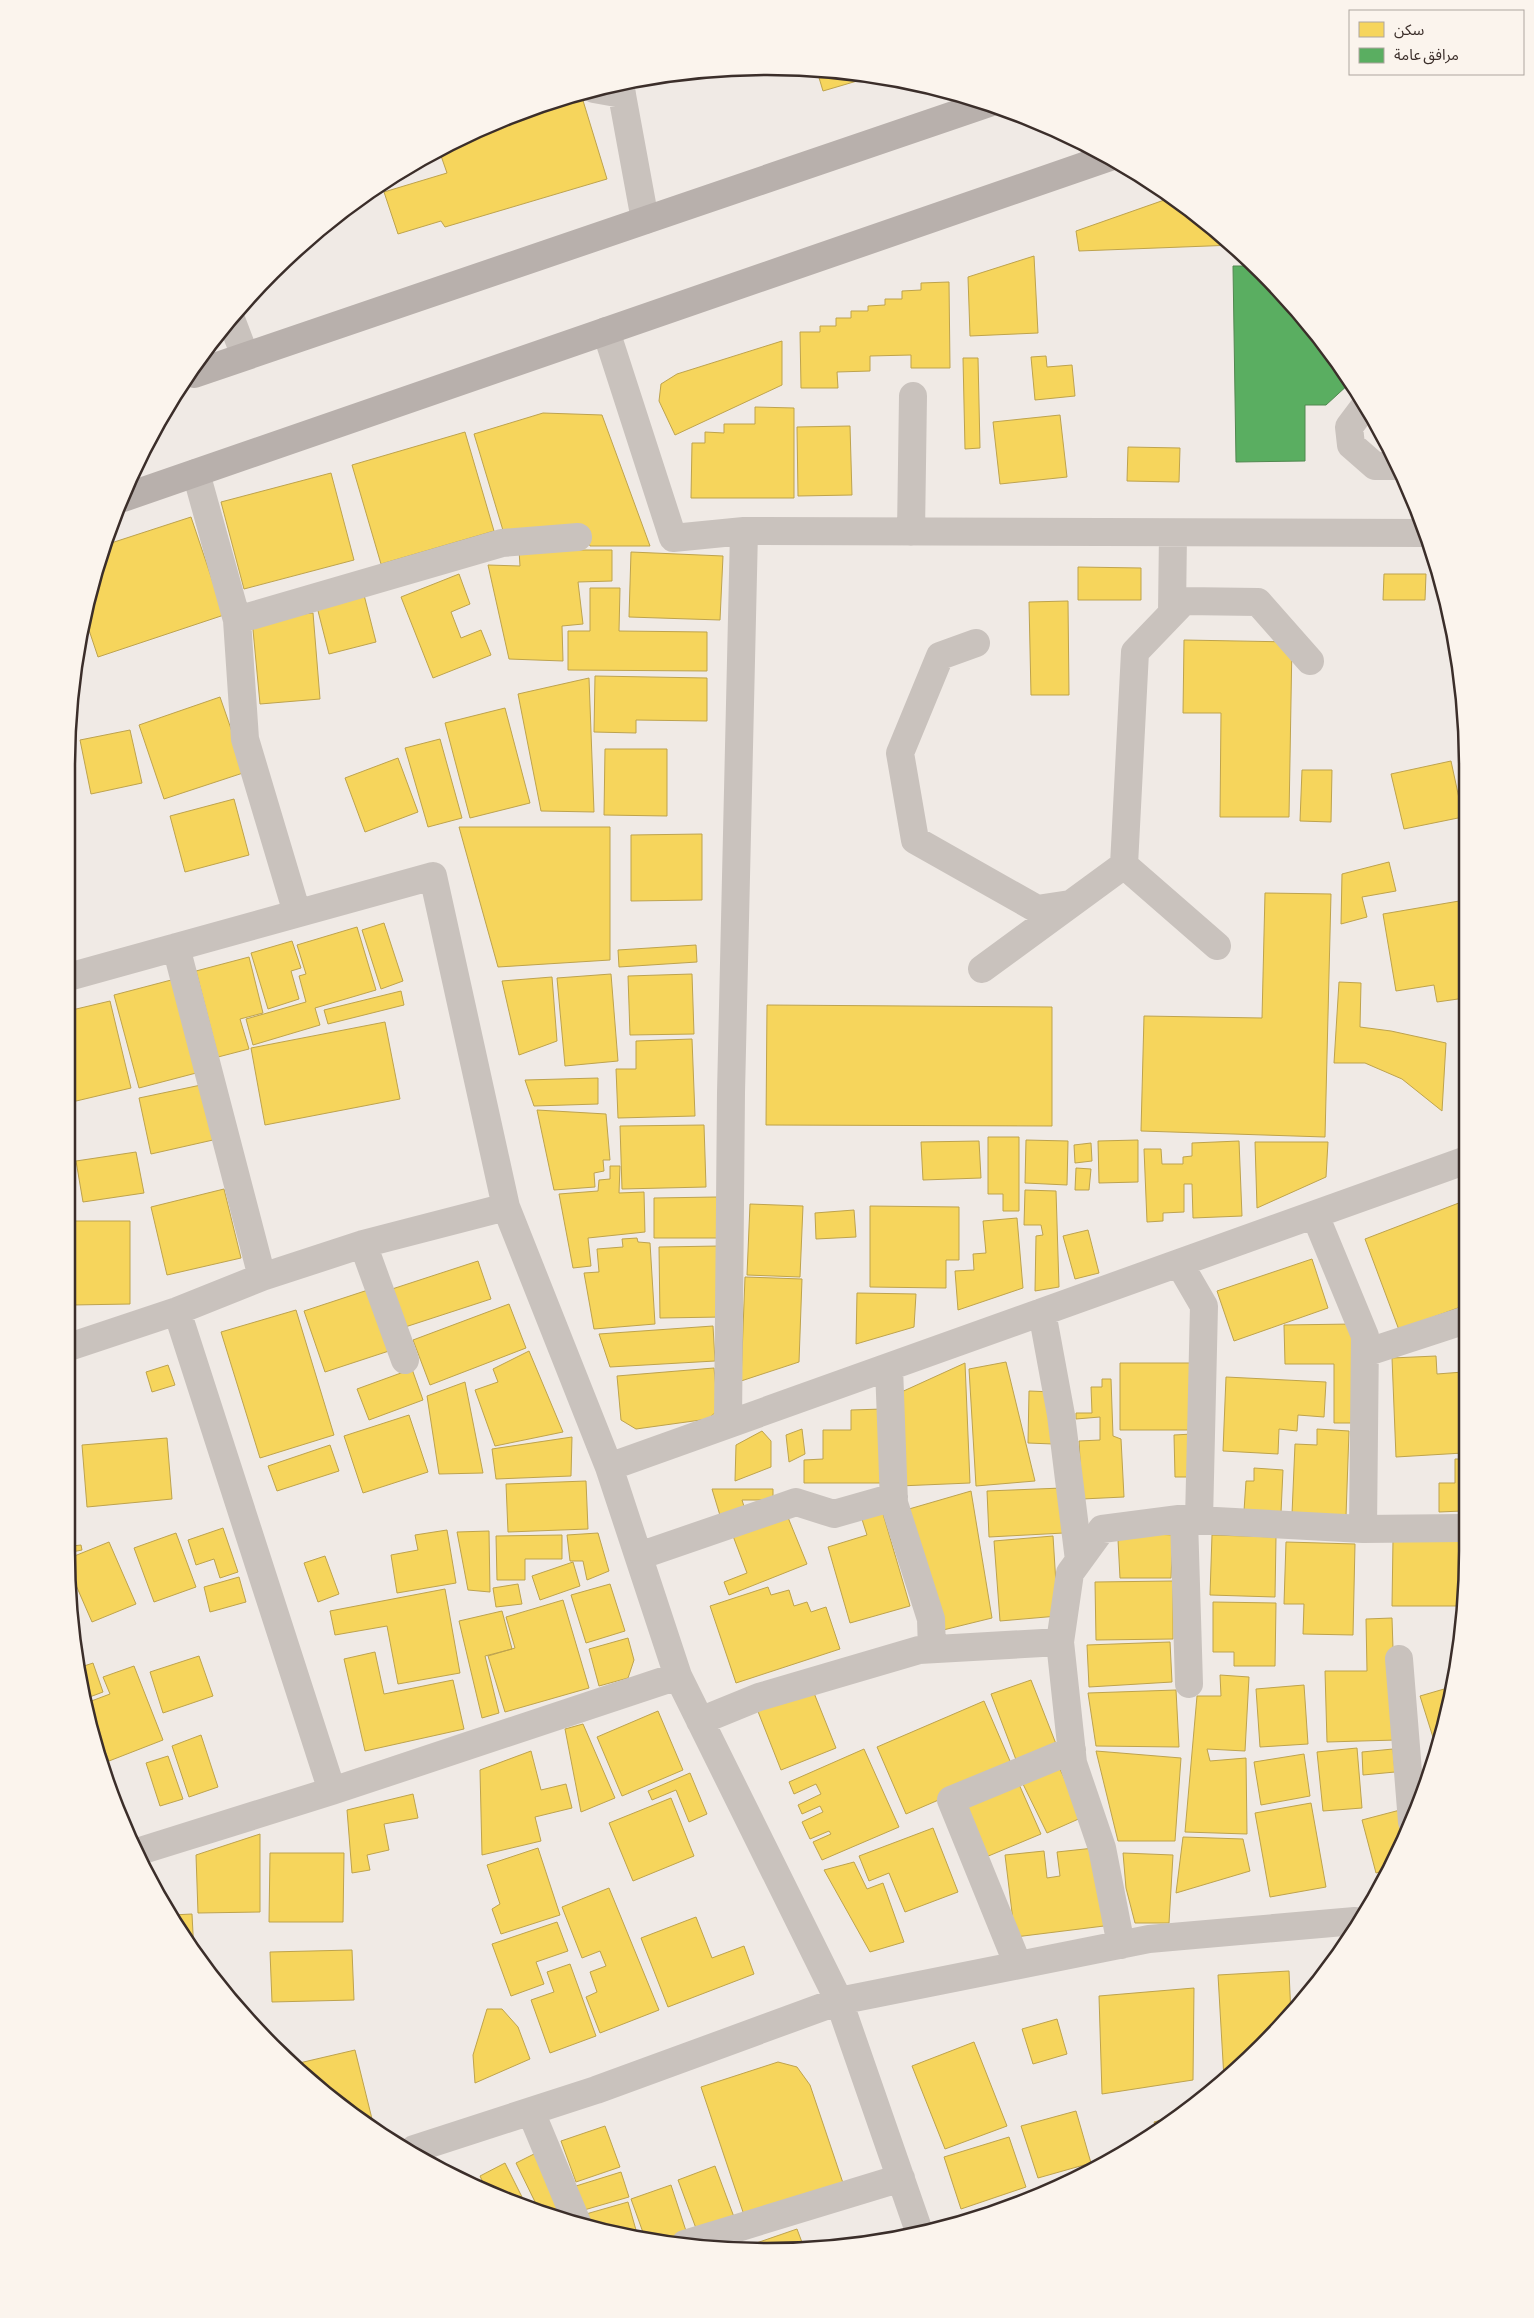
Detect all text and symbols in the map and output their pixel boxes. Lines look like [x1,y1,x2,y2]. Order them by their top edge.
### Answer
legend [1349,10,1524,75]
text: سكن [1394,21,1425,39]
text: مرافق عامة [1394,46,1459,65]

